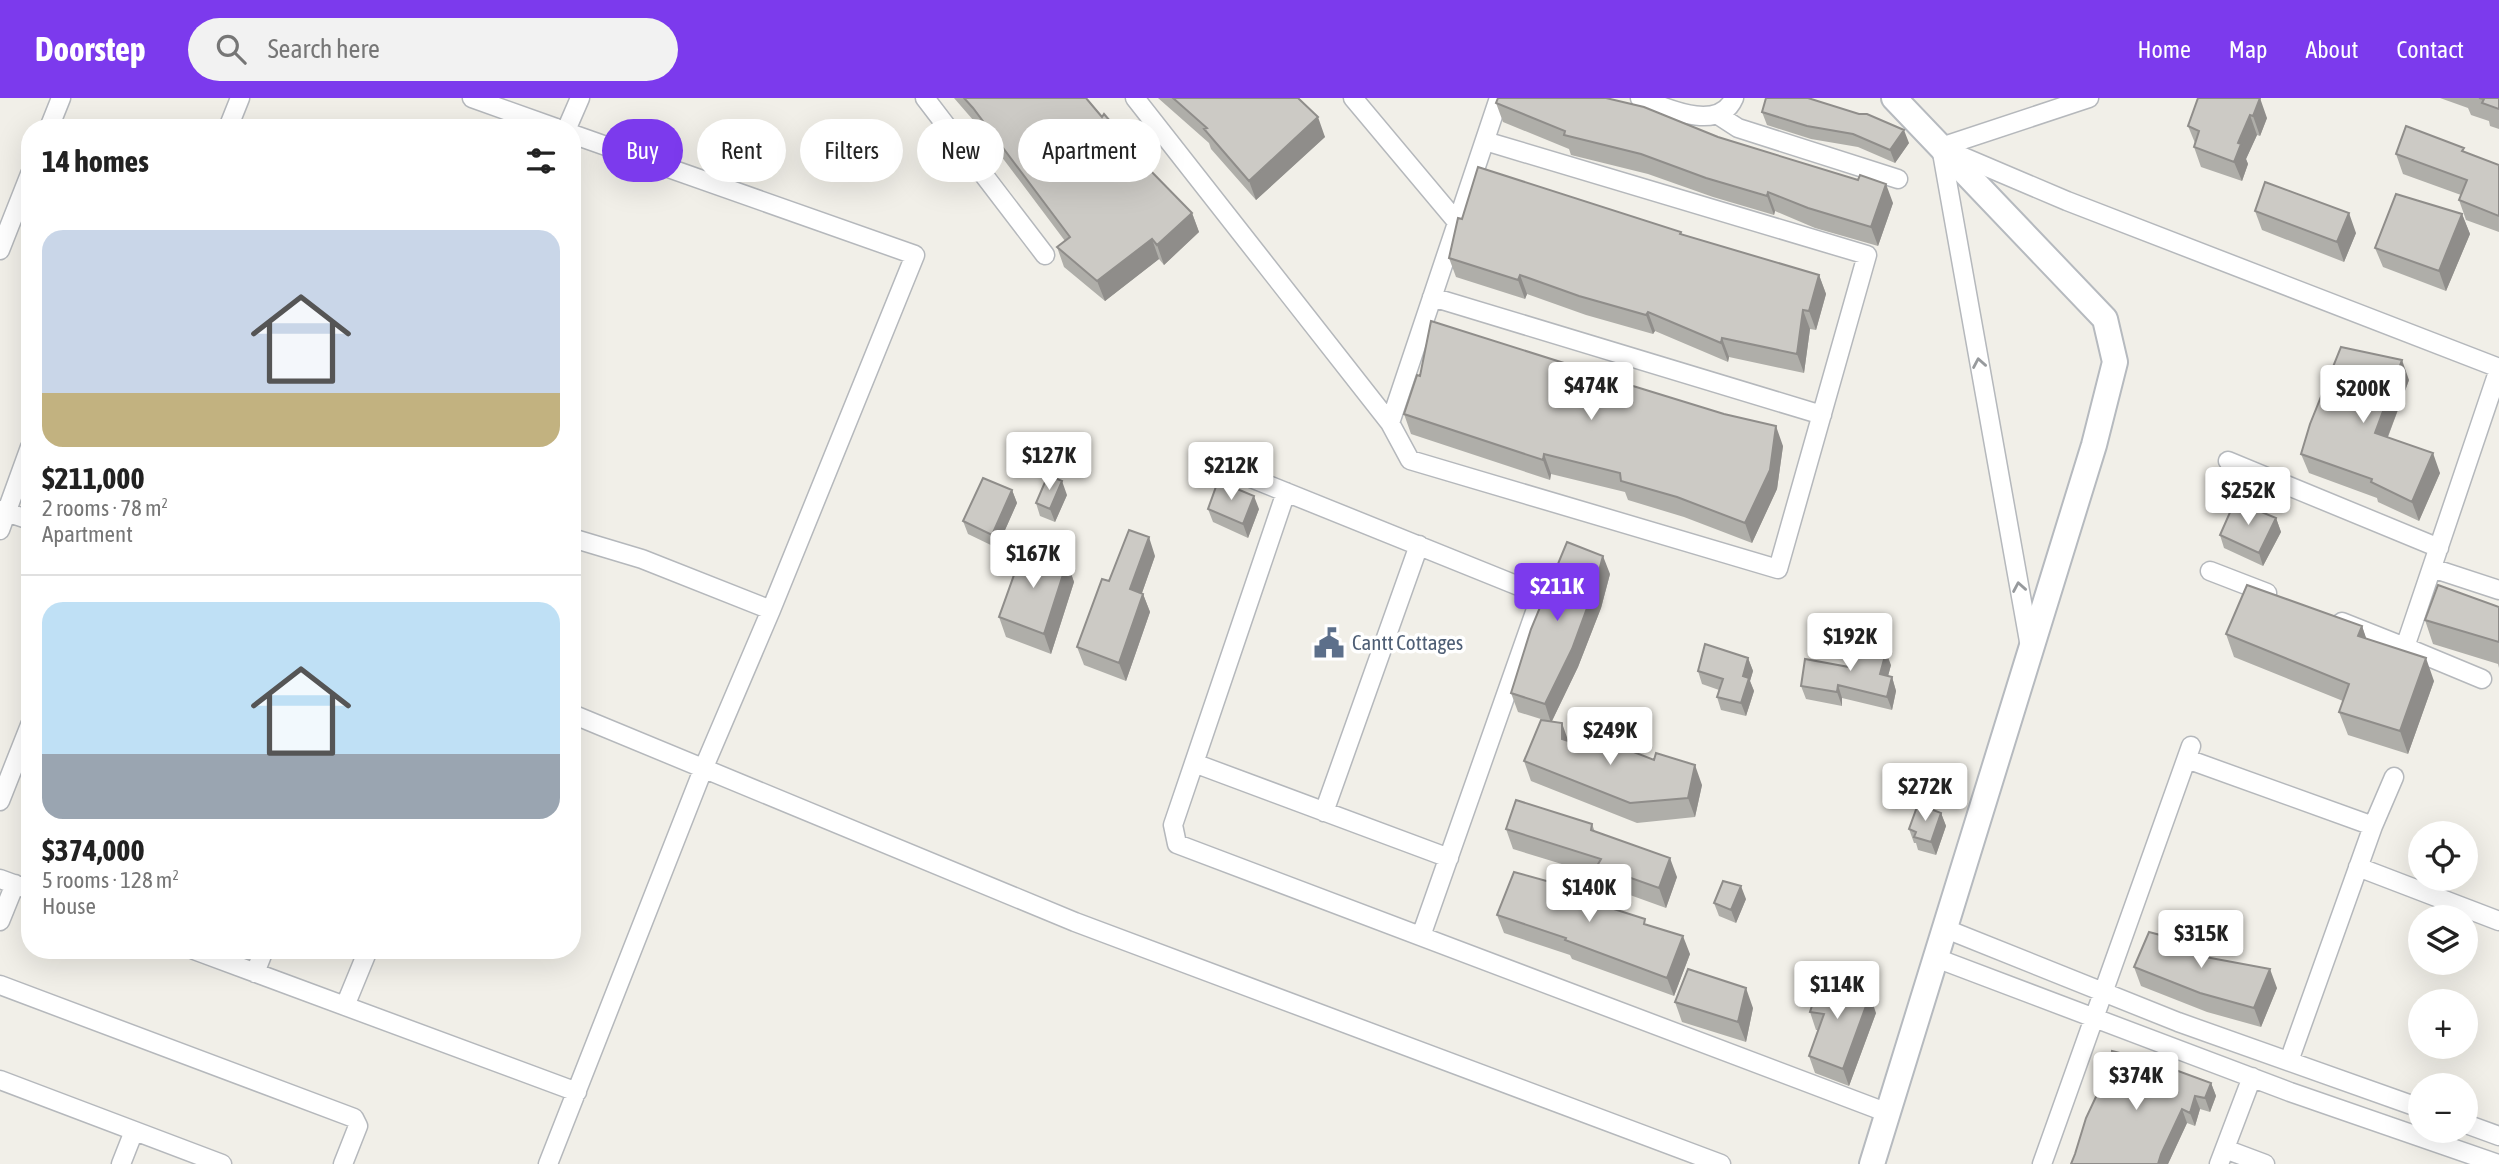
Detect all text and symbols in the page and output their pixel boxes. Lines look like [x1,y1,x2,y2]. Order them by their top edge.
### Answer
search box [188,18,678,81]
text: Doorstep [35,30,146,68]
icon: search [212,30,250,68]
text: Search here [268,34,380,64]
text: Home [2137,36,2191,63]
text: Map [2229,36,2267,63]
text: About [2305,36,2358,63]
text: Contact [2396,36,2464,63]
chip: Buy [602,119,683,182]
chip: Rent [697,119,786,182]
chip: Filters [800,119,903,182]
chip: New [917,119,1004,182]
chip: Apartment [1018,119,1161,182]
icon: filters [522,142,560,180]
text: 14 homes [42,144,149,178]
icon: home [238,276,364,402]
one-way arrow [1972,357,1987,369]
pin: $474K [1542,362,1640,422]
pin: $200K [2314,366,2412,425]
text: $474K [1564,372,1618,398]
text: $200K [2336,375,2390,401]
pin: $127K [1000,432,1098,492]
text: $127K [1022,442,1076,468]
pin: $212K [1182,442,1280,502]
text: $212K [1204,452,1258,478]
text: $211,000 [42,461,145,495]
pin: $252K [2199,468,2297,527]
text: $252K [2221,477,2275,503]
text: 2 rooms · 78 m² [42,495,168,521]
text: Apartment [42,521,133,547]
pin: $167K [984,531,1082,590]
text: $167K [1006,540,1060,566]
pin: $211K [1508,564,1606,623]
text: $211K [1530,573,1584,599]
one-way arrow [2012,581,2027,593]
pin: $192K [1801,614,1899,673]
text: $192K [1823,623,1877,649]
public building icon: Cantt Cottages [1312,626,1346,660]
place label: Cantt Cottages [1352,630,1463,654]
icon: home [238,648,364,774]
pin: $249K [1561,708,1659,767]
text: $249K [1583,717,1637,743]
pin: $272K [1876,764,1974,823]
text: $272K [1898,773,1952,799]
map controls [2408,821,2478,1143]
button: locate [2408,821,2478,891]
text: $374,000 [42,833,145,867]
pin: $140K [1540,864,1638,924]
text: 5 rooms · 128 m² [42,867,179,893]
text: $140K [1562,874,1616,900]
text: House [42,893,96,919]
button: layers [2408,905,2478,975]
pin: $315K [2152,910,2250,970]
text: $315K [2174,920,2228,946]
pin: $114K [1788,962,1886,1021]
text: $114K [1810,971,1864,997]
button: + [2408,989,2478,1059]
pin: $374K [2087,1052,2185,1112]
text: $374K [2109,1062,2163,1088]
button: − [2408,1073,2478,1143]

